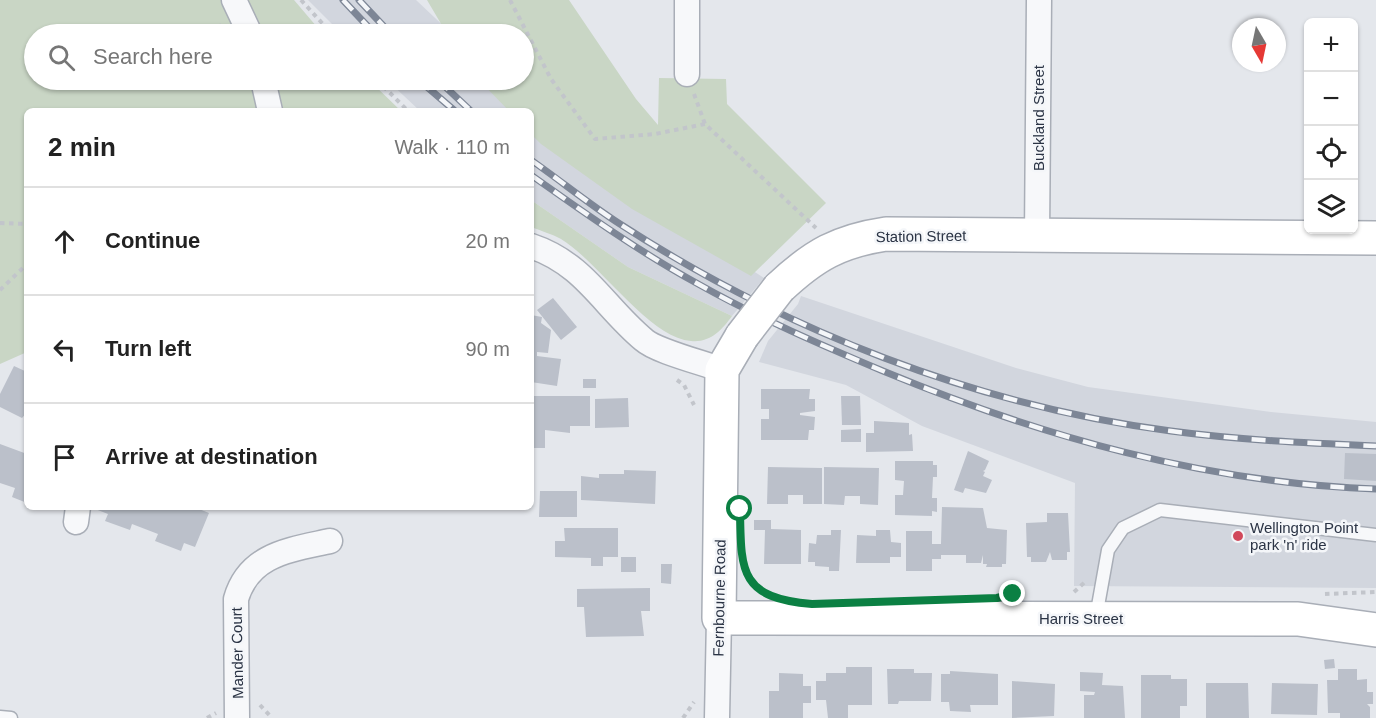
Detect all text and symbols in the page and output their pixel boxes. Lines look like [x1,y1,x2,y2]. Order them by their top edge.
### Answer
north arrow [1232,18,1286,72]
map controls [1304,18,1358,234]
button: + [1304,18,1358,72]
search box [24,24,534,90]
icon: search [45,41,78,74]
text: Search here [93,44,213,69]
street label: Buckland Street [1030,64,1047,171]
button: − [1304,72,1358,126]
button: locate [1304,126,1358,180]
text: 2 min [48,132,116,162]
text: Walk · 110 m [394,136,510,158]
button: layers [1304,180,1358,234]
icon: ahead [48,225,81,258]
street label: Station Street [875,227,967,245]
text: Continue [105,228,200,253]
text: 20 m [466,230,510,252]
icon: left [48,333,81,366]
text: Turn left [105,336,191,361]
text: 90 m [466,338,510,360]
icon: arrive [48,441,81,474]
text: Arrive at destination [105,444,318,469]
route start [726,495,752,521]
place label: Wellington Point park 'n' ride [1250,519,1359,553]
marker: Wellington Point park 'n' ride [1231,529,1245,543]
street label: Fernbourne Road [709,539,729,657]
route end [999,580,1025,606]
street label: Mander Court [228,606,246,699]
street label: Harris Street [1039,610,1124,627]

